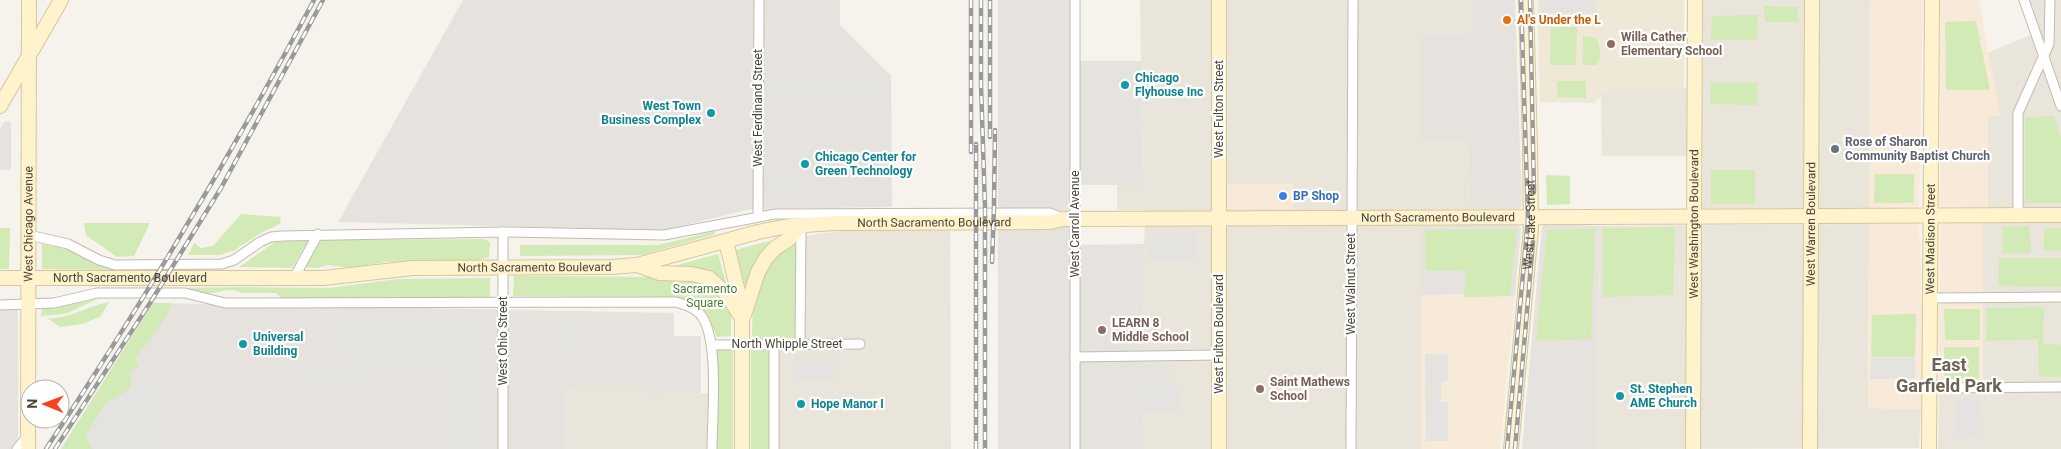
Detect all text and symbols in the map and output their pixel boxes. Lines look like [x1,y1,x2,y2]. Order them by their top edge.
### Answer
place label: Al's Under the L [1517,13,1601,27]
marker: Al's Under the L [1501,14,1513,26]
place label: Willa Cather Elementary School [1621,30,1722,58]
marker: Willa Cather Elementary School [1605,38,1617,50]
street label: West Ferdinand Street [751,49,765,167]
street label: West Fulton Street [1212,60,1226,158]
place label: Chicago Flyhouse Inc [1135,71,1203,99]
marker: Chicago Flyhouse Inc [1119,79,1131,91]
place label: West Town Business Complex [601,99,702,127]
marker: West Town Business Complex [705,107,717,119]
place label: Rose of Sharon Community Baptist Church [1845,135,1990,163]
marker: Rose of Sharon Community Baptist Church [1829,143,1841,155]
street label: West Washington Boulevard [1687,149,1701,299]
place label: Chicago Center for Green Technology [815,150,917,178]
marker: Chicago Center for Green Technology [799,158,811,170]
street label: West Warren Boulevard [1804,162,1818,286]
street label: West Chicago Avenue [21,166,36,282]
street label: West Carroll Avenue [1068,170,1082,278]
street label: West Lake Street [1520,180,1538,270]
street label: West Madison Street [1923,183,1938,295]
place label: BP Shop [1293,189,1339,203]
marker: BP Shop [1277,190,1289,202]
street label: North Sacramento Boulevard [1361,210,1515,225]
street label: North Sacramento Boulevard [857,215,1011,230]
street label: West Walnut Street [1344,233,1358,335]
street label: North Sacramento Boulevard [457,260,611,275]
street label: North Sacramento Boulevard [53,271,207,285]
street label: West Fulton Boulevard [1212,274,1226,394]
park label: Sacramento Square [673,282,737,310]
street label: West Ohio Street [496,296,510,386]
place label: LEARN 8 Middle School [1112,316,1189,344]
marker: LEARN 8 Middle School [1096,324,1108,336]
place label: Universal Building [253,330,303,358]
street label: North Whipple Street [732,337,842,351]
marker: Universal Building [237,338,249,350]
district label: East Garfield Park [1896,354,2002,396]
place label: Saint Mathews School [1270,375,1350,403]
north arrow [20,379,70,429]
place label: St. Stephen AME Church [1630,382,1697,410]
marker: Saint Mathews School [1254,383,1266,395]
marker: St. Stephen AME Church [1614,390,1626,402]
place label: Hope Manor I [811,397,884,411]
marker: Hope Manor I [795,398,807,410]
text: N [24,399,40,409]

